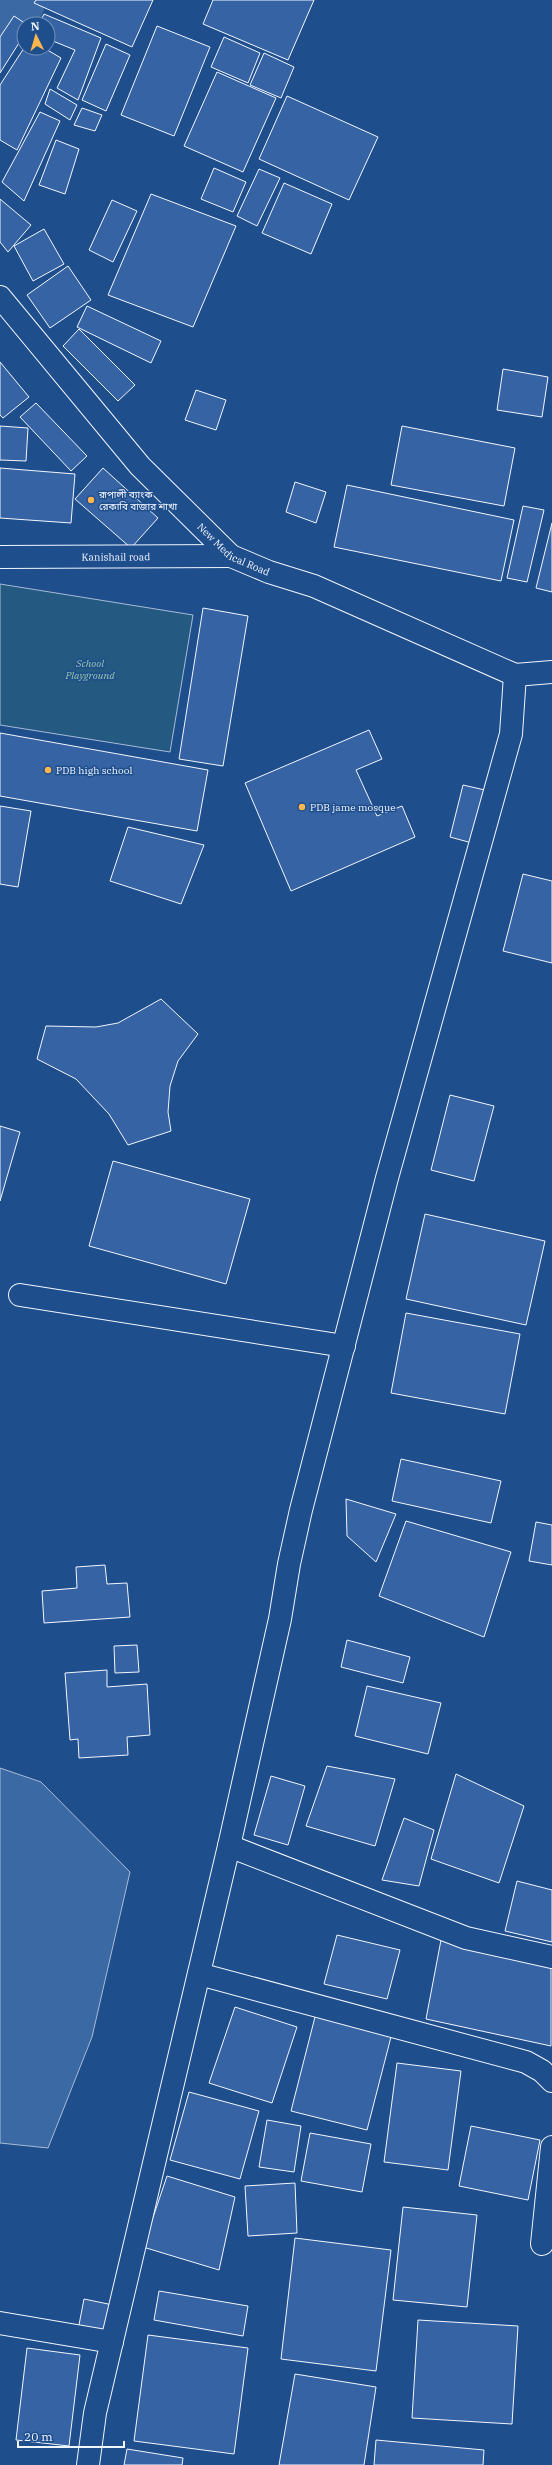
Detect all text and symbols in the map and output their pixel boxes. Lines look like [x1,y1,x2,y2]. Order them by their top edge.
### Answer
north arrow [16,16,56,56]
text: N [30,19,40,33]
place label: রূপালী ব্যাংক রেকাবি বাজার শাখা [98,488,177,513]
marker: রূপালী ব্যাংক রেকাবি বাজার শাখা [86,495,96,505]
street label: New Medical Road [194,520,272,579]
street label: Kanishail road [82,550,150,564]
park label: School Playground [64,657,115,682]
place label: PDB high school [56,764,132,777]
marker: PDB high school [43,765,53,775]
place label: PDB jame mosque [310,801,396,814]
marker: PDB jame mosque [297,802,307,812]
scale bar [18,2423,124,2449]
text: 20 m [24,2429,53,2444]

